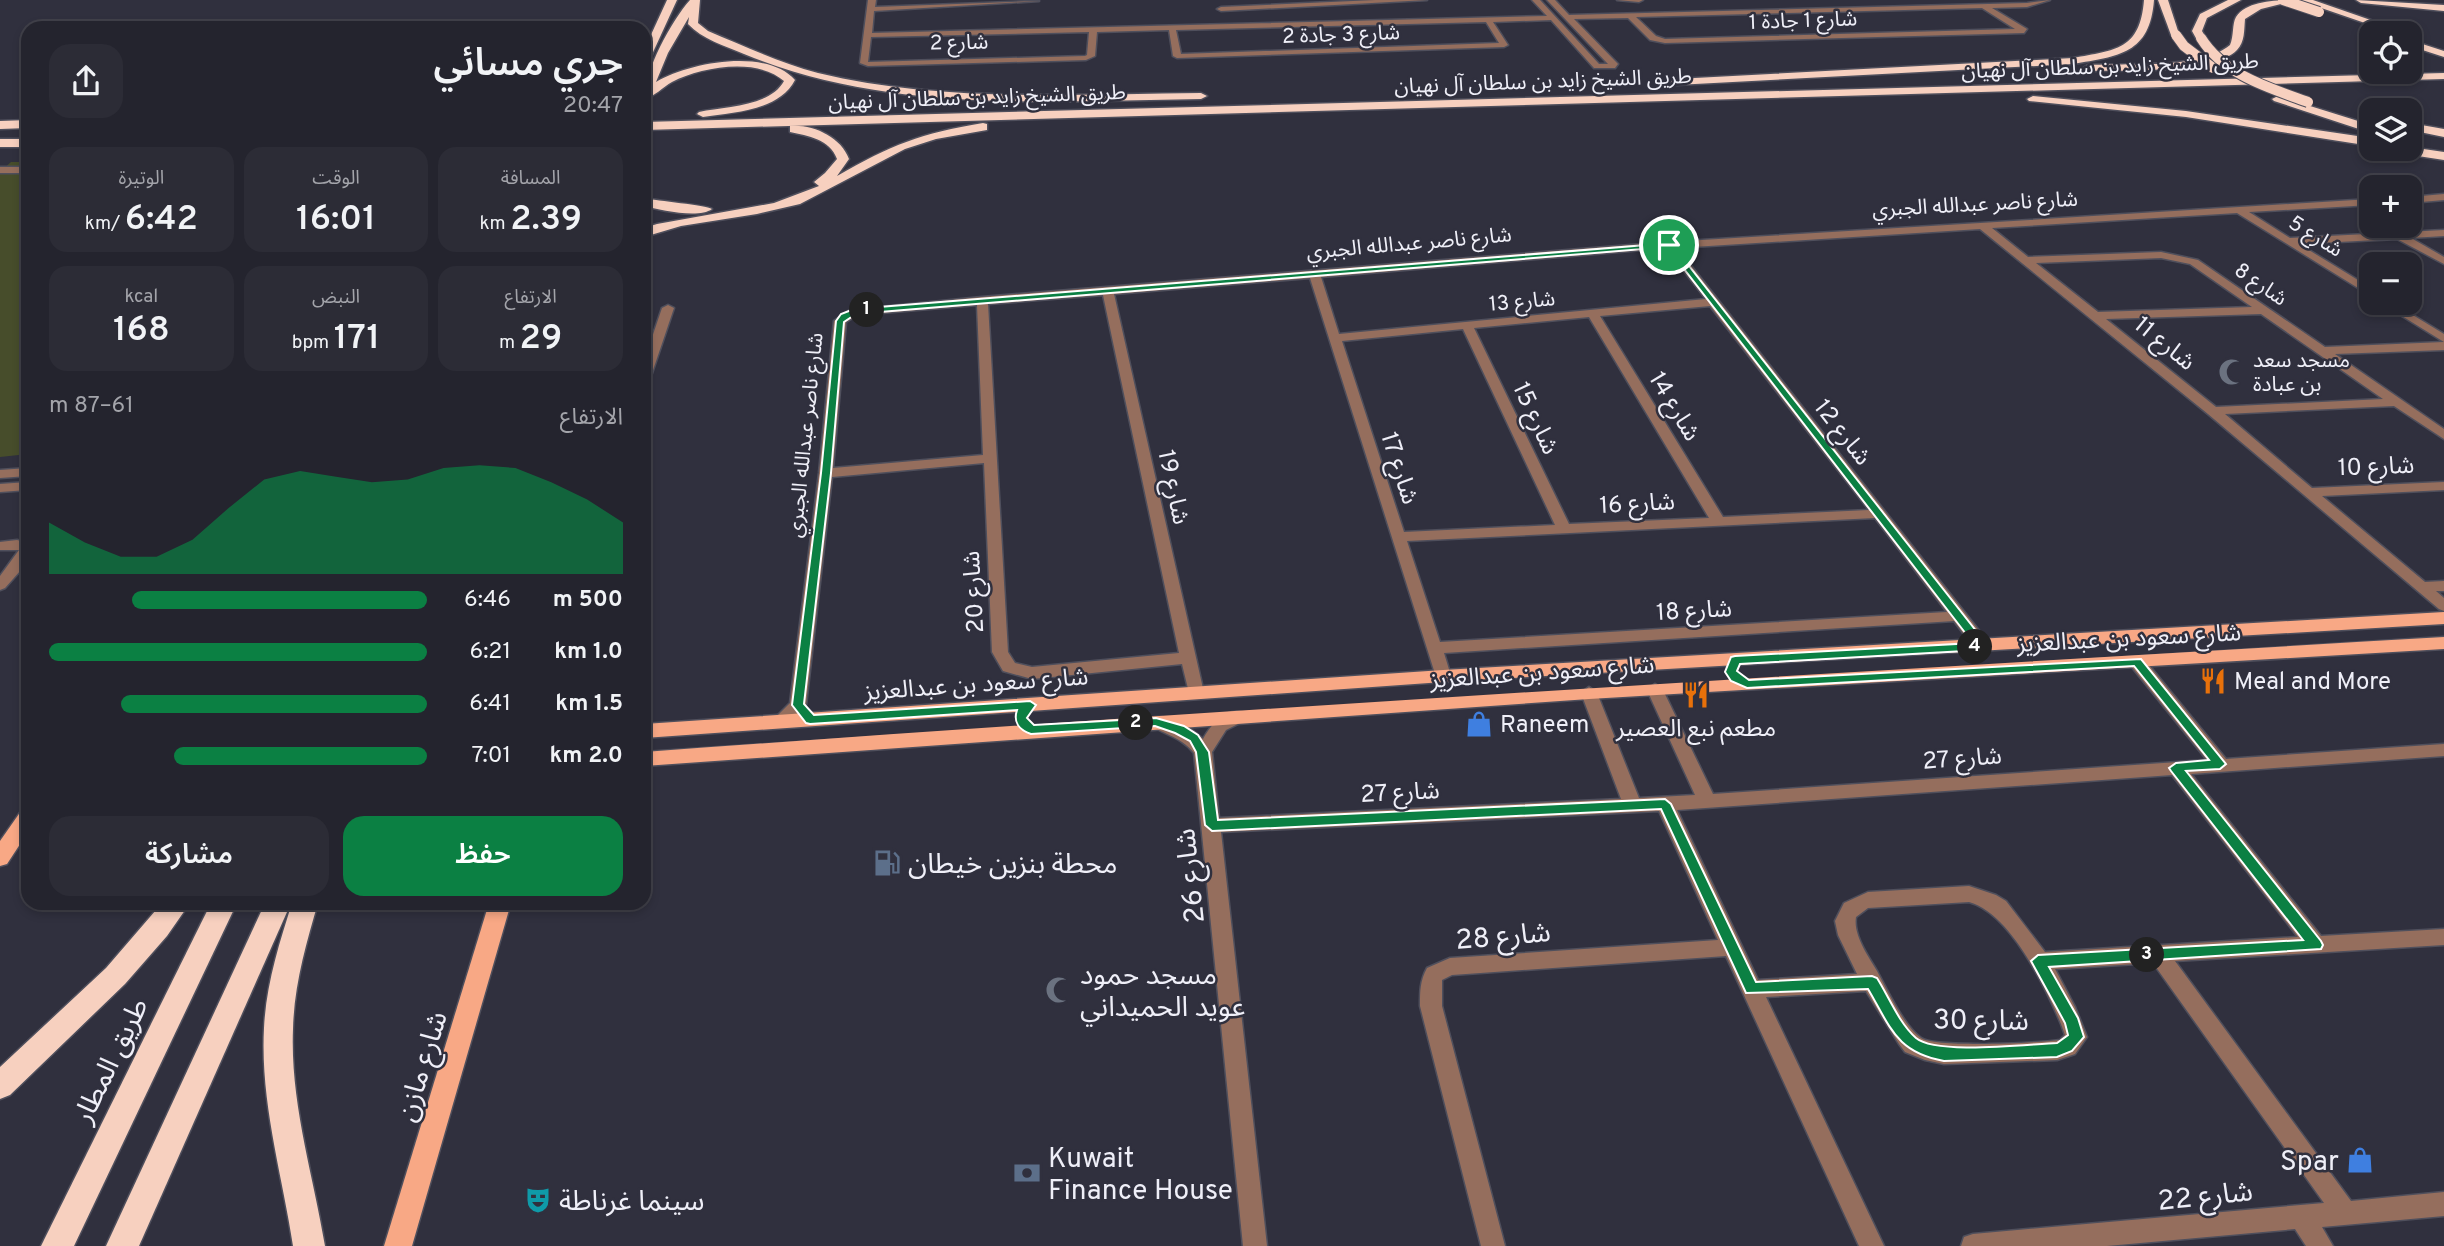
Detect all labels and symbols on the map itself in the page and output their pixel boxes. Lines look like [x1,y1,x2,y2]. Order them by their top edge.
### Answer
street label: شارع 1 جادة 1 [1748,6,1858,37]
street label: شارع 3 جادة 2 [1281,20,1401,51]
street label: شارع 2 [929,29,989,58]
street label: طريق الشيخ زايد بن سلطان آل نهيان [1961,49,2259,86]
street label: طريق الشيخ زايد بن سلطان آل نهيان [1394,64,1692,101]
street label: طريق الشيخ زايد بن سلطان آل نهيان [828,80,1126,117]
street label: شارع ناصر عبدالله الجبري [1872,187,2079,225]
street label: شارع 5 [2283,210,2347,264]
pin [1639,215,1699,275]
street label: شارع ناصر عبدالله الجبري [1305,222,1513,268]
street label: شارع 8 [2228,257,2292,313]
street label: شارع 13 [1488,286,1556,319]
pin: 1 [850,292,884,328]
street label: شارع 11 [2127,311,2201,378]
street label: شارع ناصر عبدالله الجبري [782,331,832,539]
place label: مسجد سعد بن عبادة [2253,348,2350,399]
mosque icon: مسجد سعد بن عبادة [2217,357,2247,387]
street label: شارع 14 [1641,367,1706,447]
street label: شارع 15 [1504,378,1564,460]
street label: شارع 12 [1806,394,1877,472]
street label: شارع 17 [1372,429,1424,508]
street label: شارع 19 [1150,447,1195,528]
street label: شارع 10 [2337,452,2415,484]
street label: شارع 16 [1599,488,1676,522]
street label: شارع 20 [958,550,992,634]
street label: شارع 18 [1655,595,1733,629]
street label: شارع سعود بن عبدالعزيز [2015,619,2242,661]
pin: 4 [1958,630,1993,664]
street label: شارع سعود بن عبدالعزيز [1428,651,1655,697]
street label: شارع سعود بن عبدالعزيز [862,663,1089,709]
restaurant icon: Meal and More [2198,666,2228,696]
place label: Meal and More [2234,668,2391,698]
restaurant icon: مطعم نبع العصير [1681,680,1711,710]
pin: 2 [1118,706,1154,740]
shop icon: Raneem [1464,709,1494,739]
place label: Raneem [1500,711,1589,741]
place label: مطعم نبع العصير [1615,715,1776,745]
street label: شارع 27 [1921,742,2003,778]
street label: شارع 27 [1360,777,1441,811]
street label: شارع 26 [1169,827,1215,925]
fuel station icon: محطة بنزين خيطان [872,848,902,878]
place label: محطة بنزين خيطان [908,848,1118,884]
street label: شارع 28 [1454,916,1552,960]
pin: 3 [2130,937,2164,972]
place label: مسجد حمود عويد الحميداني [1080,959,1245,1027]
mosque icon: مسجد حمود عويد الحميداني [1044,975,1074,1005]
street label: طريق المطار [66,993,159,1131]
street label: شارع 30 [1933,1003,2029,1041]
street label: شارع مازن [390,1007,458,1126]
place label: Kuwait Finance House [1048,1142,1233,1210]
place label: Spar [2280,1145,2339,1181]
shop icon: Spar [2345,1145,2375,1175]
bank icon: Kuwait Finance House [1012,1158,1042,1188]
street label: شارع 22 [2156,1175,2255,1221]
theatre icon: سينما غرناطة [523,1185,553,1215]
place label: سينما غرناطة [559,1185,705,1221]

